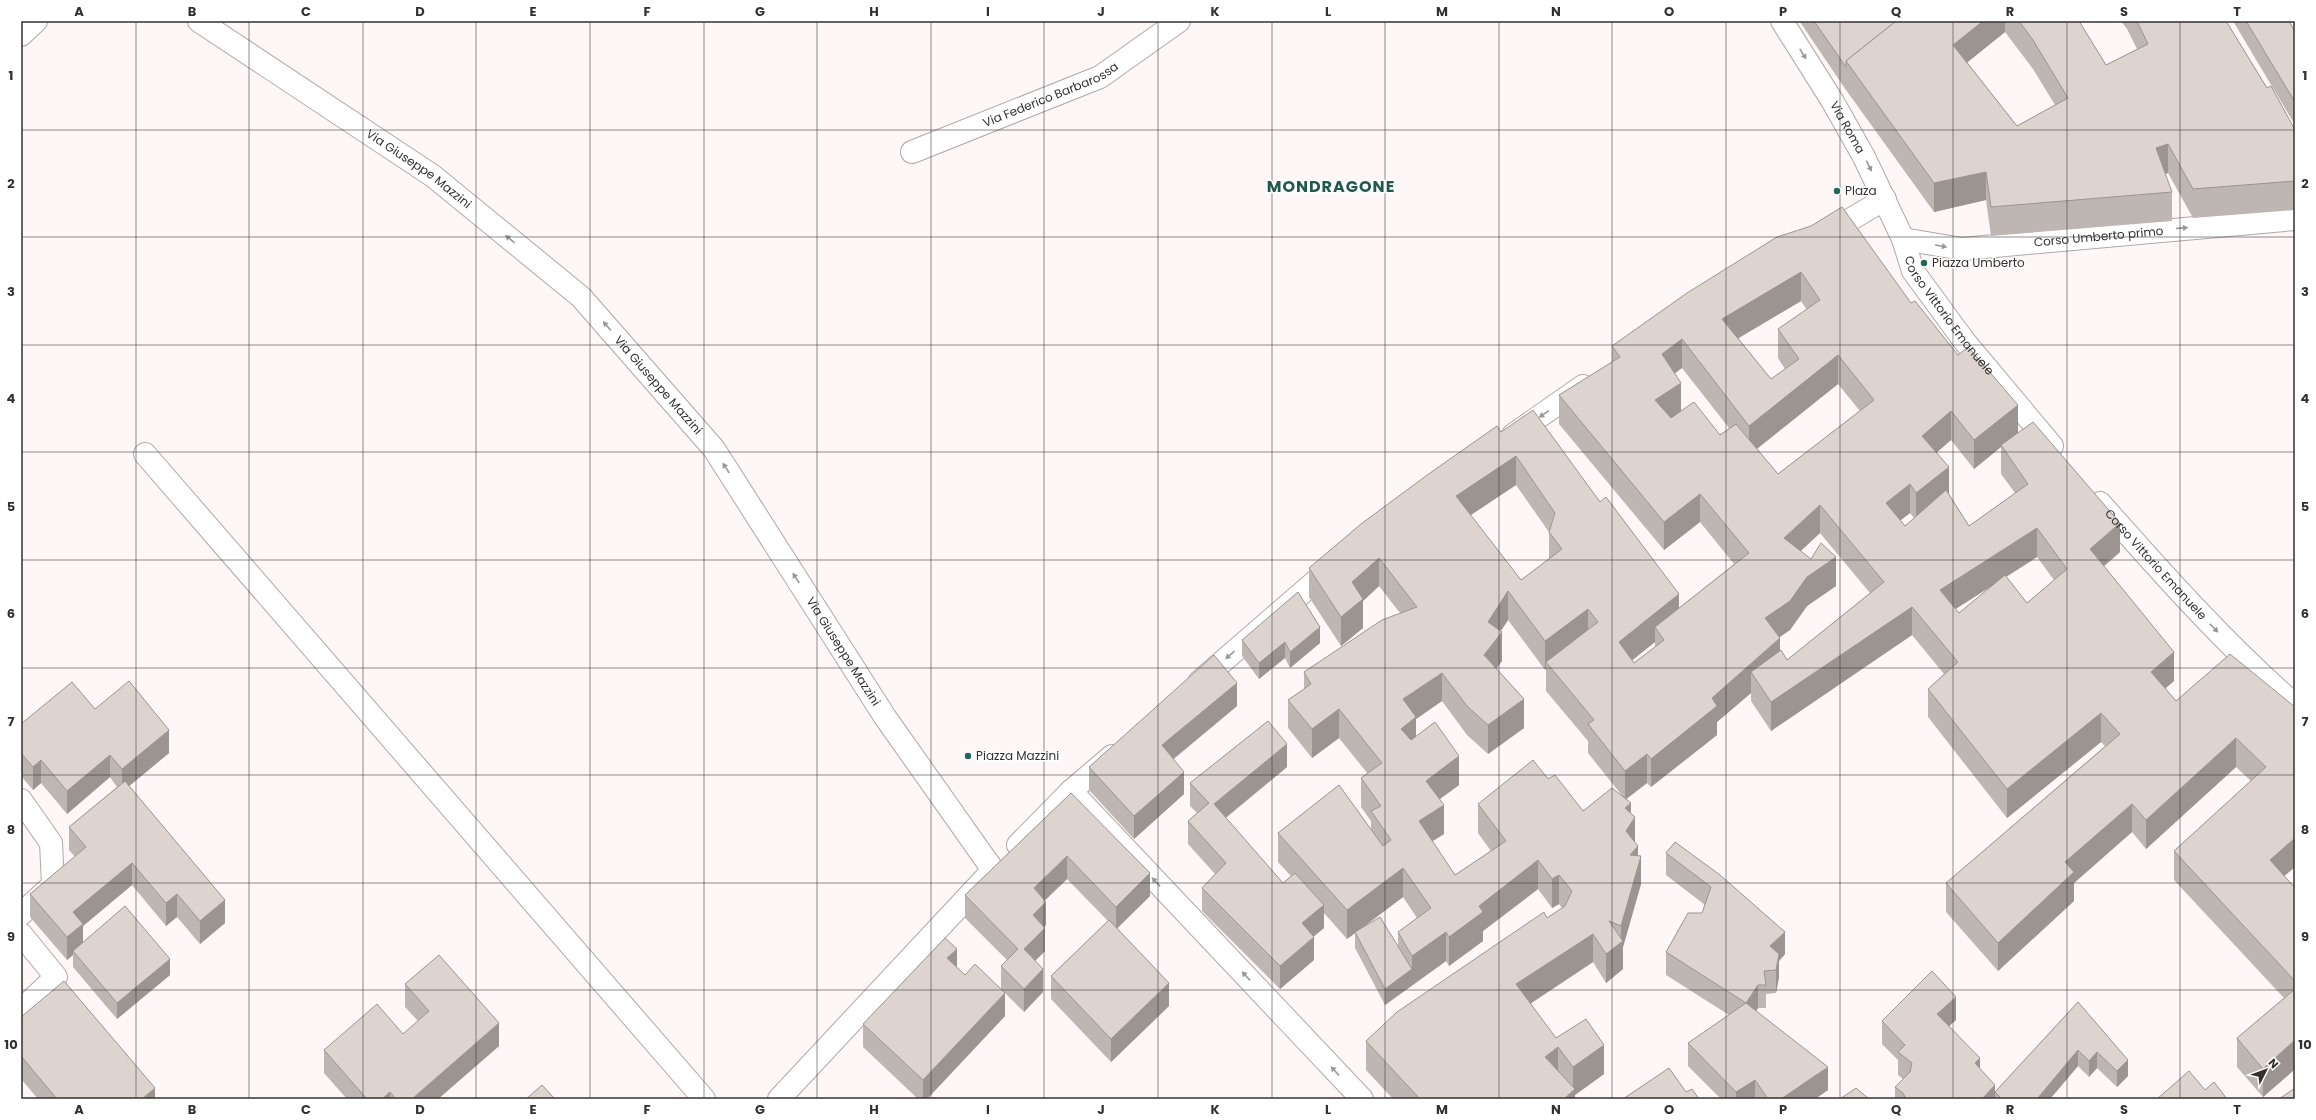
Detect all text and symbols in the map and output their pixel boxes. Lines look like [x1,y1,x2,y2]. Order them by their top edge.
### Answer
text: A [74,2,84,21]
text: B [188,2,197,21]
text: C [301,2,311,21]
text: D [415,2,425,21]
text: E [529,2,537,21]
text: F [643,2,651,21]
text: G [755,2,765,21]
text: H [869,2,879,21]
text: I [986,2,990,21]
text: J [1097,2,1105,21]
text: K [1210,2,1220,21]
text: L [1325,2,1331,21]
text: M [1436,2,1448,21]
text: N [1551,2,1561,21]
text: O [1664,2,1674,21]
text: P [1779,2,1787,21]
text: Q [1891,2,1901,21]
text: R [2006,2,2014,21]
text: S [2120,2,2128,21]
text: T [2233,2,2241,21]
one-way arrow [1799,49,1807,59]
street label: Via Federico Barbarossa [980,58,1122,131]
text: 1 [9,66,13,85]
text: 1 [2303,66,2307,85]
street label: Via Roma [1826,98,1869,157]
street label: Via Giuseppe Mazzini [363,125,475,212]
one-way arrow [1865,160,1872,172]
text: 2 [7,174,15,193]
text: 2 [2301,174,2309,193]
district label: MONDRAGONE [1267,175,1395,198]
place label: Plaza [1845,182,1877,199]
marker: Plaza [1832,186,1842,196]
street label: Corso Umberto primo [2033,222,2164,250]
one-way arrow [2176,225,2188,232]
one-way arrow [505,235,516,244]
one-way arrow [1935,243,1947,249]
street label: Corso Vittorio Emanuele [1901,254,1998,379]
place label: Piazza Umberto [1932,254,2025,271]
marker: Piazza Umberto [1919,258,1929,268]
text: 3 [7,282,15,301]
text: 3 [2301,282,2309,301]
one-way arrow [602,321,611,331]
street label: Via Giuseppe Mazzini [611,332,706,438]
text: 4 [7,389,16,408]
text: 4 [2301,389,2310,408]
one-way arrow [1539,410,1549,418]
one-way arrow [722,463,730,473]
text: 5 [7,497,15,516]
text: 5 [2301,497,2309,516]
street label: Corso Vittorio Emanuele [2101,505,2211,623]
one-way arrow [792,573,800,583]
street label: Via Giuseppe Mazzini [803,594,885,709]
text: 6 [7,604,15,623]
text: 6 [2301,604,2309,623]
one-way arrow [2209,623,2219,633]
one-way arrow [1225,650,1236,659]
text: 7 [8,712,15,731]
text: 7 [2302,712,2309,731]
place label: Piazza Mazzini [976,747,1059,764]
marker: Piazza Mazzini [963,751,973,761]
text: 8 [7,820,15,839]
text: 8 [2301,820,2309,839]
one-way arrow [1152,877,1161,887]
text: 9 [7,927,15,946]
text: 9 [2301,927,2309,946]
one-way arrow [1241,971,1251,981]
text: 10 [4,1035,18,1054]
text: 10 [2298,1035,2312,1054]
north arrow [2246,1050,2286,1090]
text: N [2265,1055,2282,1072]
one-way arrow [1330,1066,1340,1076]
text: A [74,1100,84,1119]
text: B [188,1100,197,1119]
text: C [301,1100,311,1119]
text: D [415,1100,425,1119]
text: E [529,1100,537,1119]
text: F [643,1100,651,1119]
text: G [755,1100,765,1119]
text: H [869,1100,879,1119]
text: I [986,1100,990,1119]
text: J [1097,1100,1105,1119]
text: K [1210,1100,1220,1119]
text: L [1325,1100,1331,1119]
text: M [1436,1100,1448,1119]
text: N [1551,1100,1561,1119]
text: O [1664,1100,1674,1119]
text: P [1779,1100,1787,1119]
text: Q [1891,1100,1901,1119]
text: R [2006,1100,2014,1119]
text: S [2120,1100,2128,1119]
text: T [2233,1100,2241,1119]

